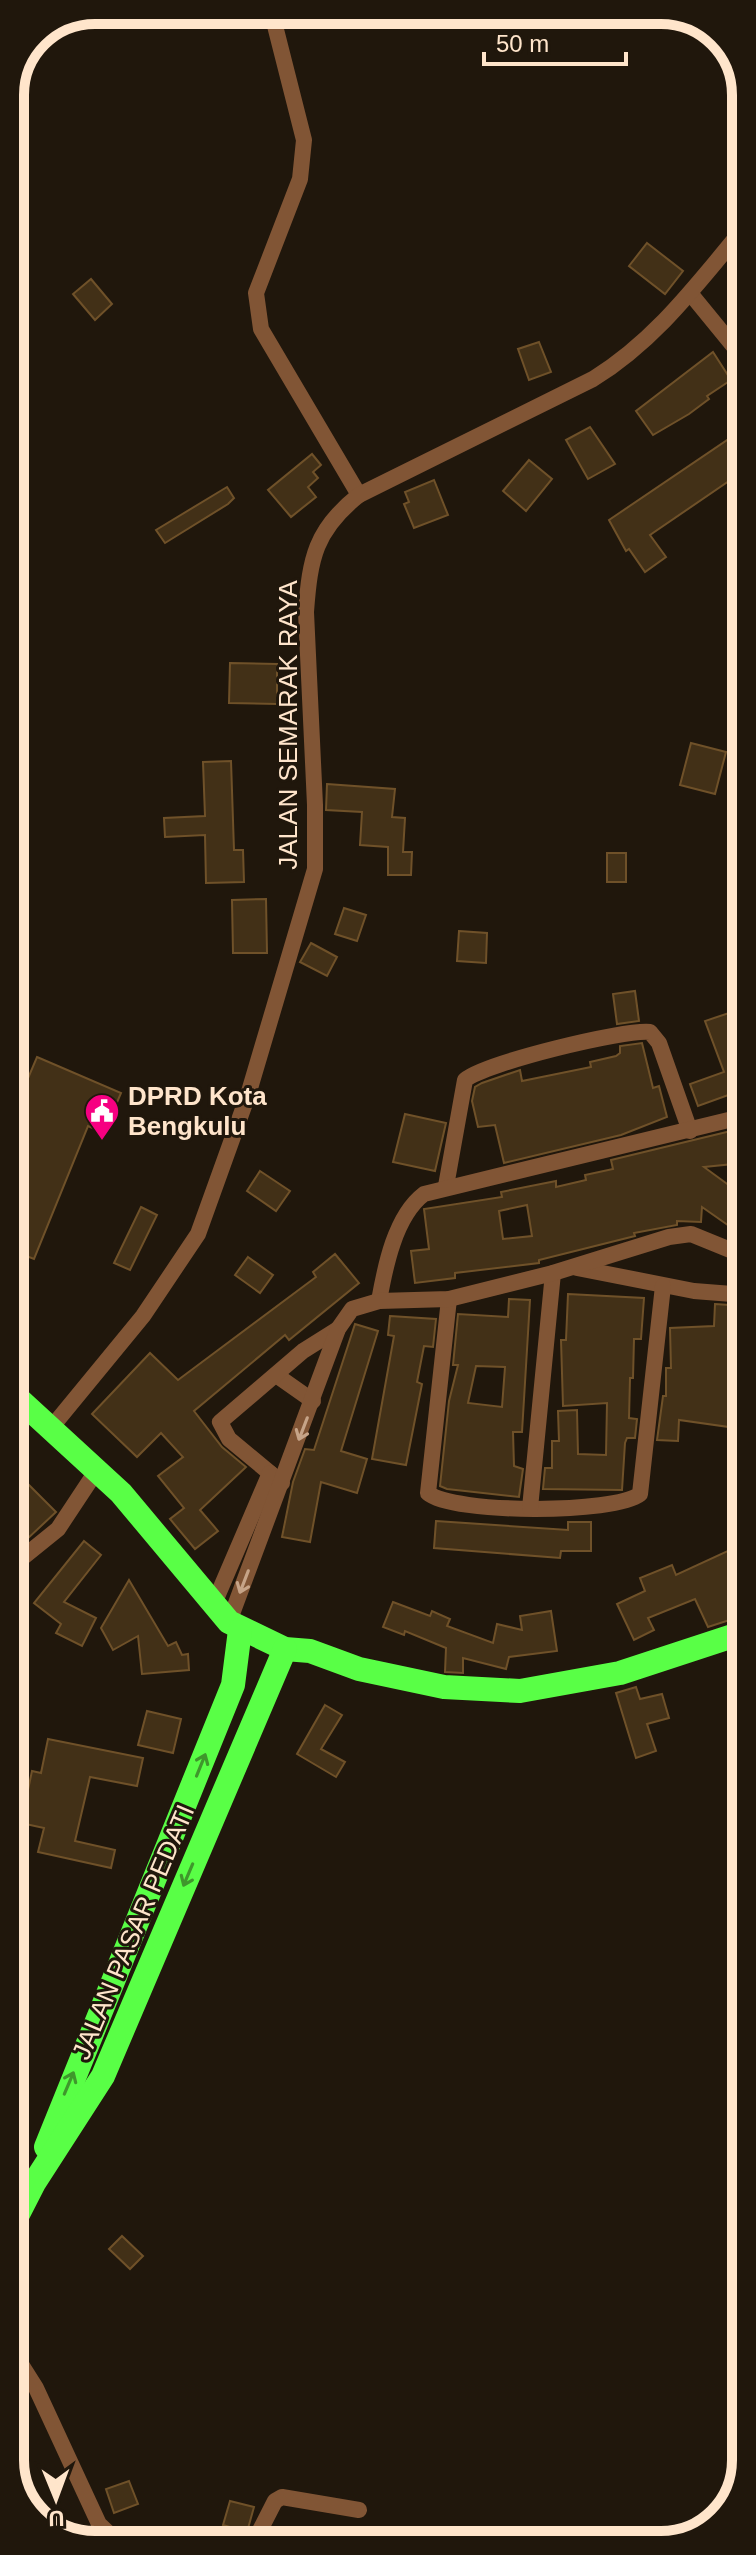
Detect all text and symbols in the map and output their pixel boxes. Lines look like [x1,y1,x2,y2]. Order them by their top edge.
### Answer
scale bar [484,16,626,66]
text: 50 m [496,30,549,57]
street label: JALAN SEMARAK RAYA [273,580,303,870]
place label: DPRD Kota Bengkulu [128,1081,267,1141]
public building icon: DPRD Kota Bengkulu [83,1092,121,1142]
one-way arrow [294,1416,309,1441]
one-way arrow [236,1569,250,1594]
one-way arrow [194,1753,209,1778]
street label: JALAN PASAR PEDATI [66,1800,200,2064]
one-way arrow [179,1862,194,1887]
one-way arrow [63,2071,78,2096]
north arrow [16,2459,96,2539]
text: U [48,2506,65,2531]

